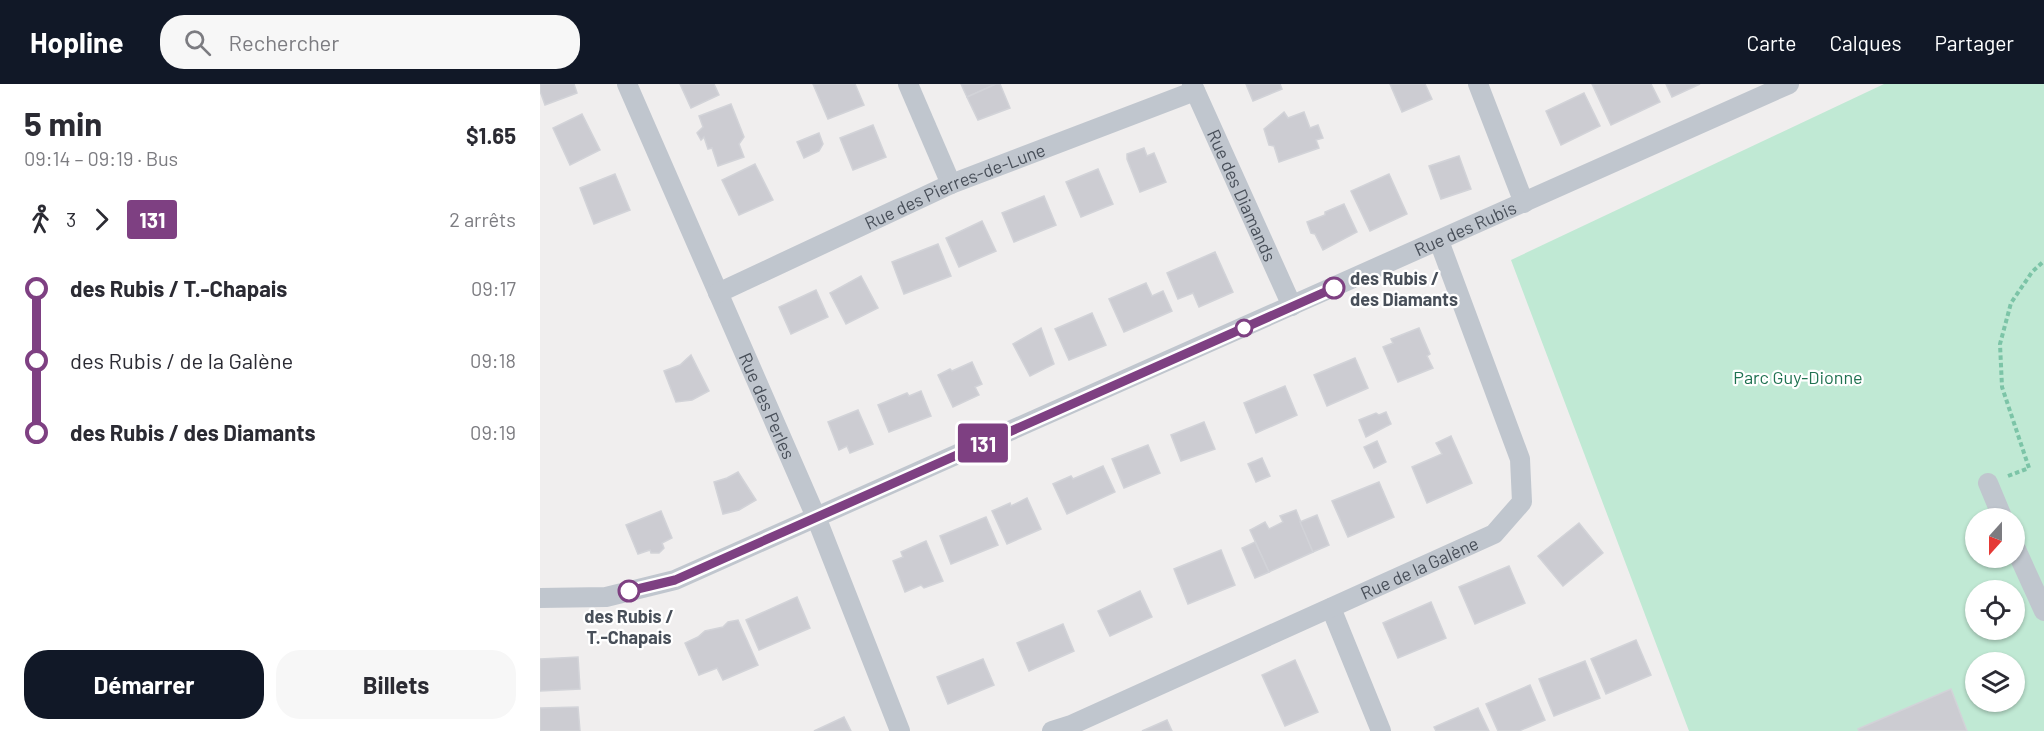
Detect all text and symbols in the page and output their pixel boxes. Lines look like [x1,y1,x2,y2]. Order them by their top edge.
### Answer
search box [160,15,580,69]
text: Hopline [30,25,124,59]
icon: search [181,26,214,59]
text: Rechercher [229,29,339,55]
text: Carte [1747,30,1796,55]
text: Calques [1829,30,1902,55]
text: Partager [1935,30,2014,55]
text: 5 min [24,103,102,143]
text: $1.65 [466,122,516,148]
street label: Rue des Diamands [1203,126,1281,265]
street label: Rue des Pierres-de-Lune [861,138,1048,234]
text: 09:14 – 09:19 · Bus [24,146,178,170]
street label: Rue des Rubis [1411,196,1520,260]
icon: walk [24,203,57,236]
icon: forward [85,203,118,236]
text: 3 [66,207,76,231]
text: 131 [139,207,165,232]
text: 2 arrêts [449,207,516,231]
place label: des Rubis / des Diamants [1350,267,1458,310]
text: des Rubis / T.-Chapais [70,275,287,301]
text: 09:17 [471,276,516,300]
marker: des Rubis / des Diamants [1323,277,1345,299]
unlabelled marker [1235,319,1253,337]
text: des Rubis / de la Galène [70,347,293,373]
text: 09:18 [470,348,516,372]
street label: Rue des Perles [734,349,800,462]
park label: Parc Guy-Dionne [1733,366,1863,388]
text: des Rubis / des Diamants [70,419,316,445]
text: 09:19 [470,420,516,444]
line badge: 131 [948,424,1018,462]
text: 131 [970,431,996,456]
north arrow [1965,508,2025,568]
map controls [1965,508,2025,712]
street label: Rue de la Galène [1357,532,1482,604]
marker: des Rubis / T.-Chapais [618,580,640,602]
button: locate [1965,580,2025,640]
place label: des Rubis / T.-Chapais [584,605,674,648]
button: Démarrer [24,650,264,719]
button: Billets [276,650,516,719]
button: layers [1965,652,2025,712]

